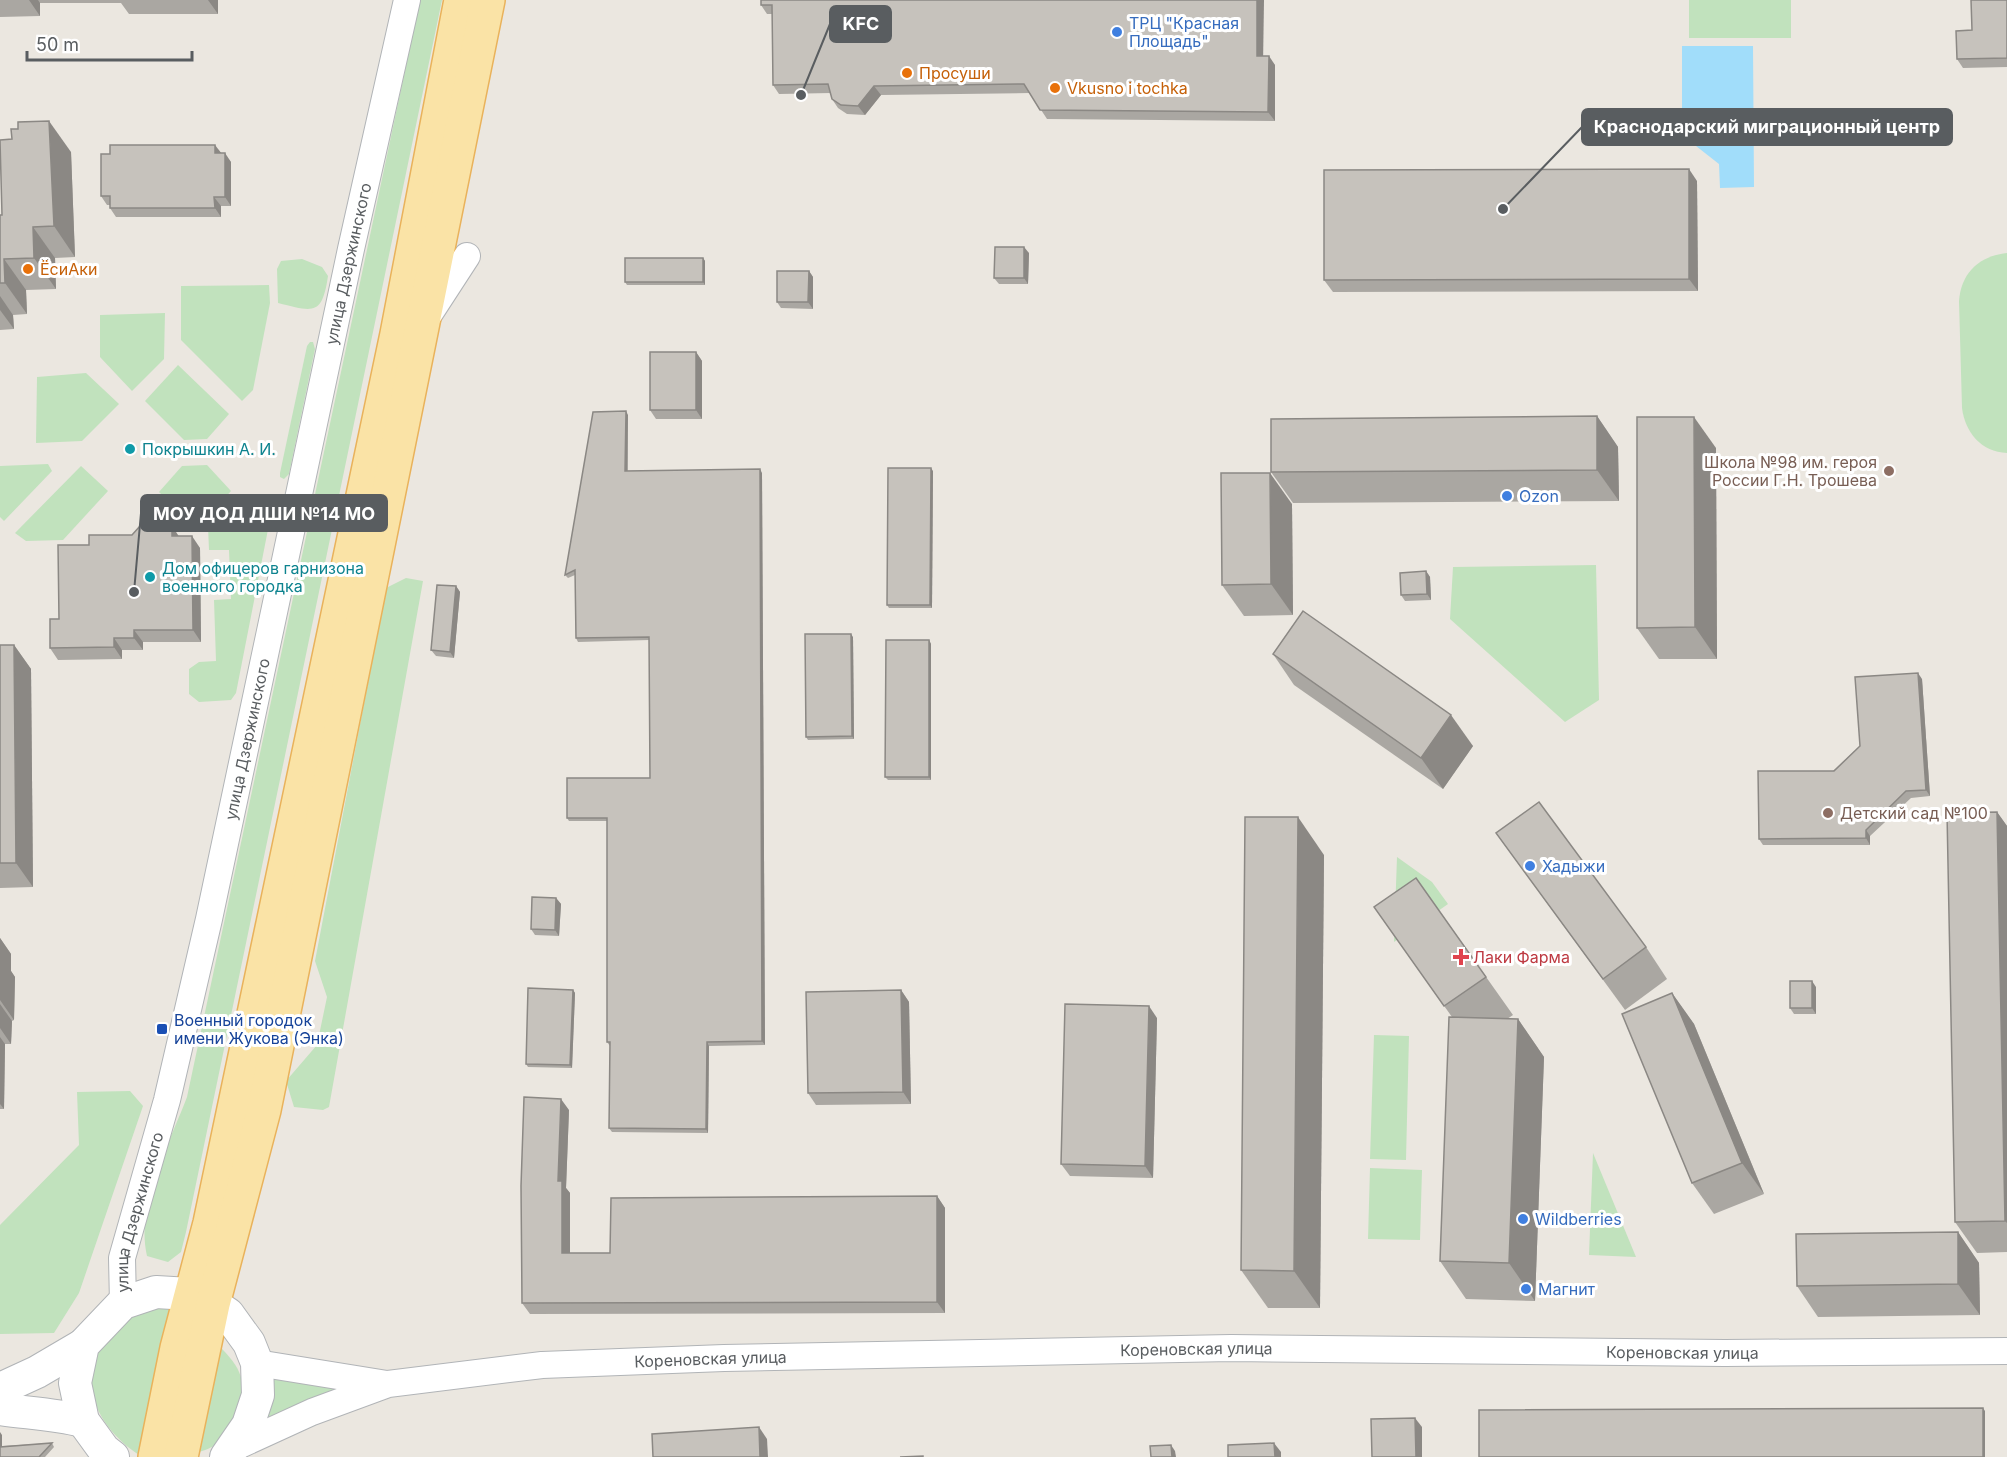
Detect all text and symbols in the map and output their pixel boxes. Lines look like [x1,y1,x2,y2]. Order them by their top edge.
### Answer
callout: KFC [830,6,891,42]
text: KFC [843,13,879,34]
place label: ТРЦ "Красная Площадь" [1129,13,1239,51]
scale bar [27,24,192,62]
marker: ТРЦ "Красная Площадь" [1110,25,1124,39]
text: 50 m [36,34,79,55]
place label: Просуши [919,63,991,83]
marker: Просуши [900,66,914,80]
place label: Vkusno i tochka [1067,78,1188,98]
marker: Vkusno i tochka [1048,81,1062,95]
callout: Краснодарский миграционный центр [1582,109,1952,145]
text: Краснодарский миграционный центр [1594,116,1940,137]
street label: улица Дзержинского [321,181,376,346]
place label: ЁсиАки [40,259,97,279]
marker: ЁсиАки [21,262,35,276]
place label: Покрышкин А. И. [142,439,276,459]
marker: Покрышкин А. И. [123,442,137,456]
place label: Школа №98 им. героя России Г.Н. Трошева [1704,452,1877,490]
marker: Школа №98 им. героя России Г.Н. Трошева [1882,464,1896,478]
place label: Ozon [1519,486,1559,506]
marker: Ozon [1500,489,1514,503]
callout: МОУ ДОД ДШИ №14 МО [141,495,387,531]
text: МОУ ДОД ДШИ №14 МО [153,503,375,524]
place label: Дом офицеров гарнизона военного городка [162,558,364,596]
marker: Дом офицеров гарнизона военного городка [143,570,157,584]
street label: улица Дзержинского [220,656,274,822]
place label: Детский сад №100 [1840,803,1988,823]
marker: Детский сад №100 [1821,806,1835,820]
place label: Хадыжи [1542,856,1605,876]
marker: Хадыжи [1523,859,1537,873]
place label: Лаки Фарма [1473,947,1570,967]
marker: Лаки Фарма [1454,950,1468,964]
place label: Военный городок имени Жукова (Энка) [174,1010,344,1048]
marker: Военный городок имени Жукова (Энка) [155,1022,169,1036]
street label: улица Дзержинского [112,1130,167,1293]
place label: Wildberries [1535,1209,1622,1229]
marker: Wildberries [1516,1212,1530,1226]
place label: Магнит [1538,1279,1596,1299]
marker: Магнит [1519,1282,1533,1296]
street label: Кореновская улица [1120,1338,1273,1360]
street label: Кореновская улица [1606,1342,1759,1363]
street label: Кореновская улица [634,1347,787,1371]

